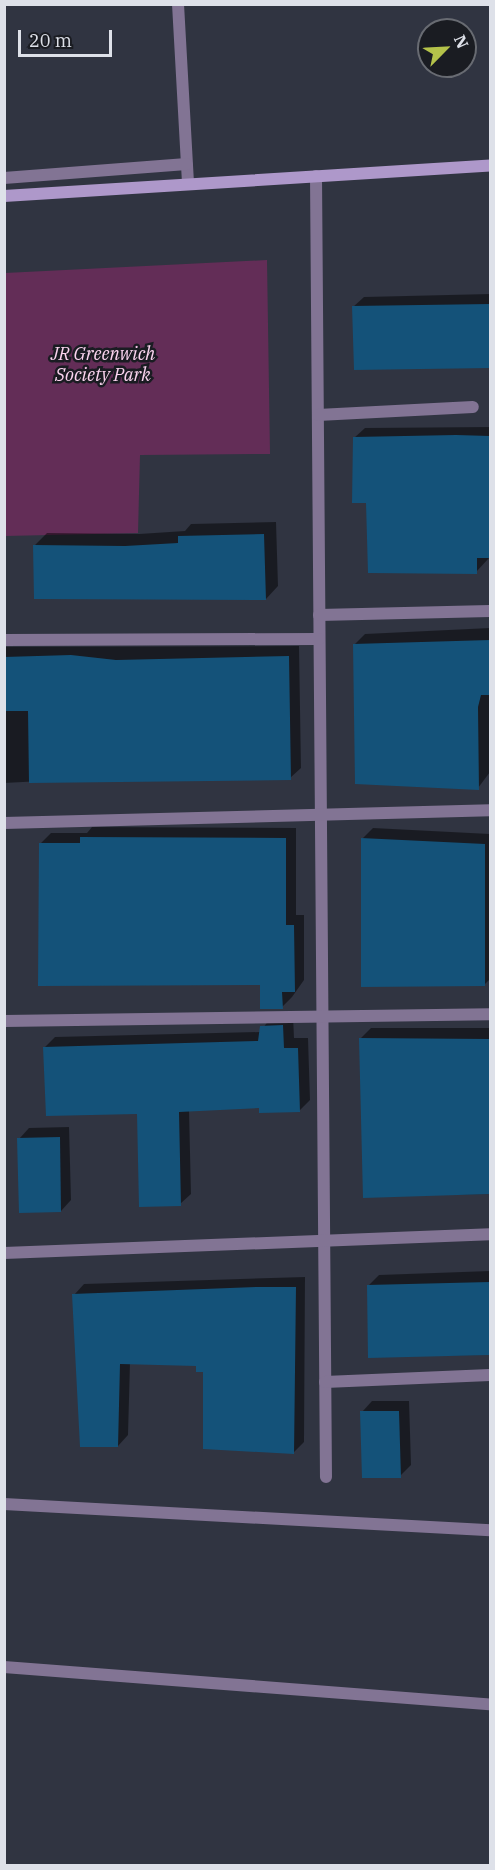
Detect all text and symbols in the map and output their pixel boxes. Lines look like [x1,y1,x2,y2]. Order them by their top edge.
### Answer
scale bar [21,18,116,56]
north arrow [417,18,477,78]
text: 20 m [29,29,72,52]
text: N [450,32,473,51]
park label: JR Greenwich Society Park [51,344,155,386]

